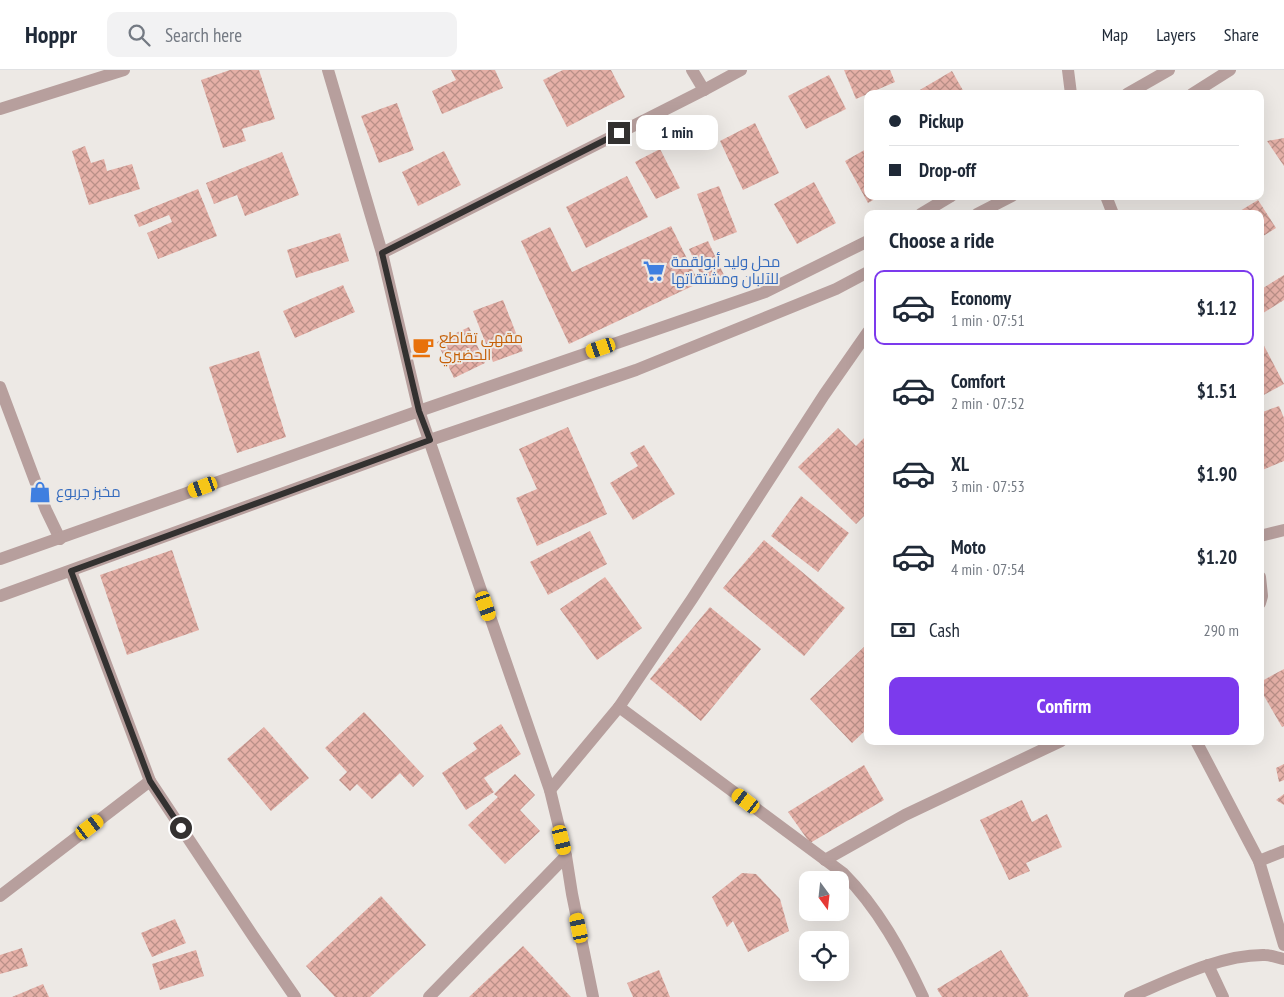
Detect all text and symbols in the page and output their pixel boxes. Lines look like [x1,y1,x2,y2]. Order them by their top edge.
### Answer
search box [107,12,457,57]
text: Hoppr [25,19,77,50]
icon: search [125,21,153,49]
text: Search here [165,23,242,47]
text: Map [1102,23,1128,46]
text: Layers [1156,23,1196,46]
text: Share [1224,23,1259,46]
text: Pickup [919,109,964,133]
callout: 1 min [636,116,719,150]
route end [608,122,630,144]
text: 1 min [661,122,693,142]
text: Drop-off [919,158,976,182]
text: Choose a ride [889,226,994,254]
place label: محل وليد أبولقمة للآلبان ومشتقاتها [671,252,780,289]
supermarket icon: محل وليد أبولقمة للآلبان ومشتقاتها [641,258,667,284]
icon: car [891,285,936,330]
text: Economy [951,286,1011,310]
text: $1.12 [1197,296,1237,320]
text: 1 min · 07:51 [951,310,1025,330]
place label: مقهى تقاطع الحضيري [439,328,523,367]
cafe icon: مقهى تقاطع الحضيري [410,334,436,360]
car [584,336,617,360]
icon: car [891,368,936,413]
text: Comfort [951,369,1005,393]
text: $1.51 [1197,379,1237,403]
text: 2 min · 07:52 [951,393,1025,413]
icon: car [891,451,936,496]
text: XL [951,452,969,476]
text: $1.90 [1197,462,1237,486]
car [186,475,219,499]
text: 3 min · 07:53 [951,476,1025,496]
shop icon: مخبز جربوع [27,479,53,505]
place label: مخبز جربوع [56,482,121,503]
icon: car [891,534,936,579]
text: Moto [951,535,986,559]
text: $1.20 [1197,545,1237,569]
text: 4 min · 07:54 [951,559,1025,579]
car [474,589,497,623]
icon: cash [889,616,917,644]
text: Cash [929,618,960,642]
text: 290 m [1204,620,1239,640]
button: Confirm [889,677,1239,735]
car [729,786,762,816]
car [73,812,106,842]
route start [170,817,192,839]
car [551,824,572,856]
north arrow [799,871,849,921]
map controls [799,871,849,981]
car [568,912,589,944]
button: locate [799,931,849,981]

